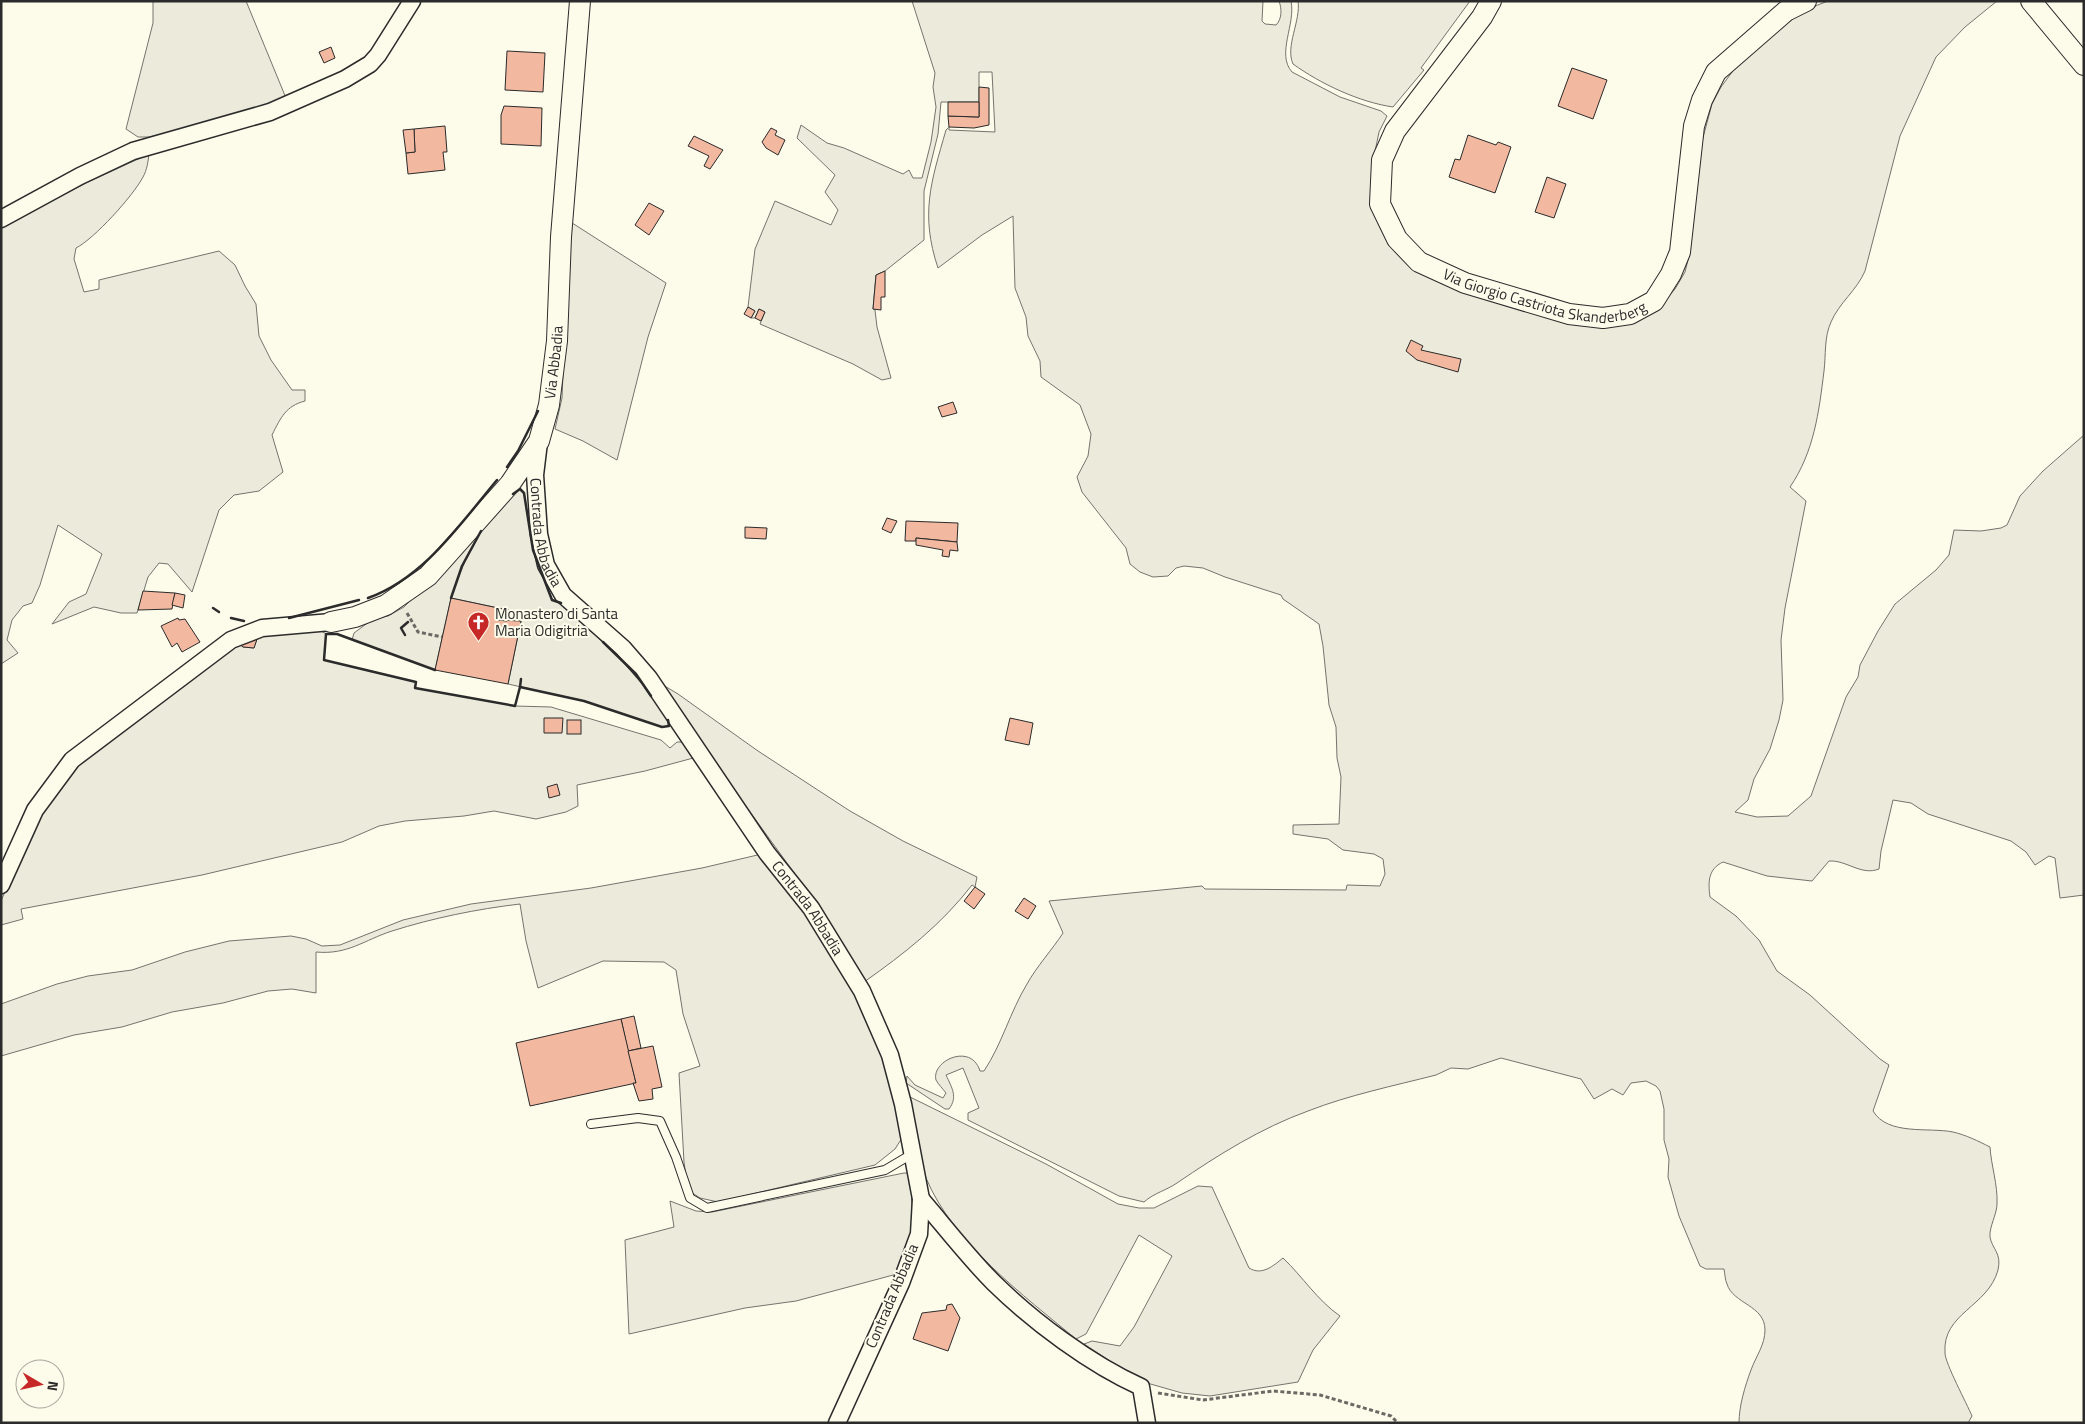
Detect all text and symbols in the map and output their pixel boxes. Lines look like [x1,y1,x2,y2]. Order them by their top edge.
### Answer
street label: Via Giorgio Castriota Skanderberg [1439,262,1651,329]
street label: Via Abbadia [538,325,569,401]
street label: Contrada Abbadia [524,477,568,591]
place label: Monastero di Santa Maria Odigitria [495,602,619,642]
church icon: Monastero di Santa Maria Odigitria [467,611,491,642]
street label: Contrada Abbadia [766,855,850,960]
street label: Contrada Abbadia [859,1239,924,1352]
north arrow [15,1359,65,1409]
text: N [42,1380,64,1393]

